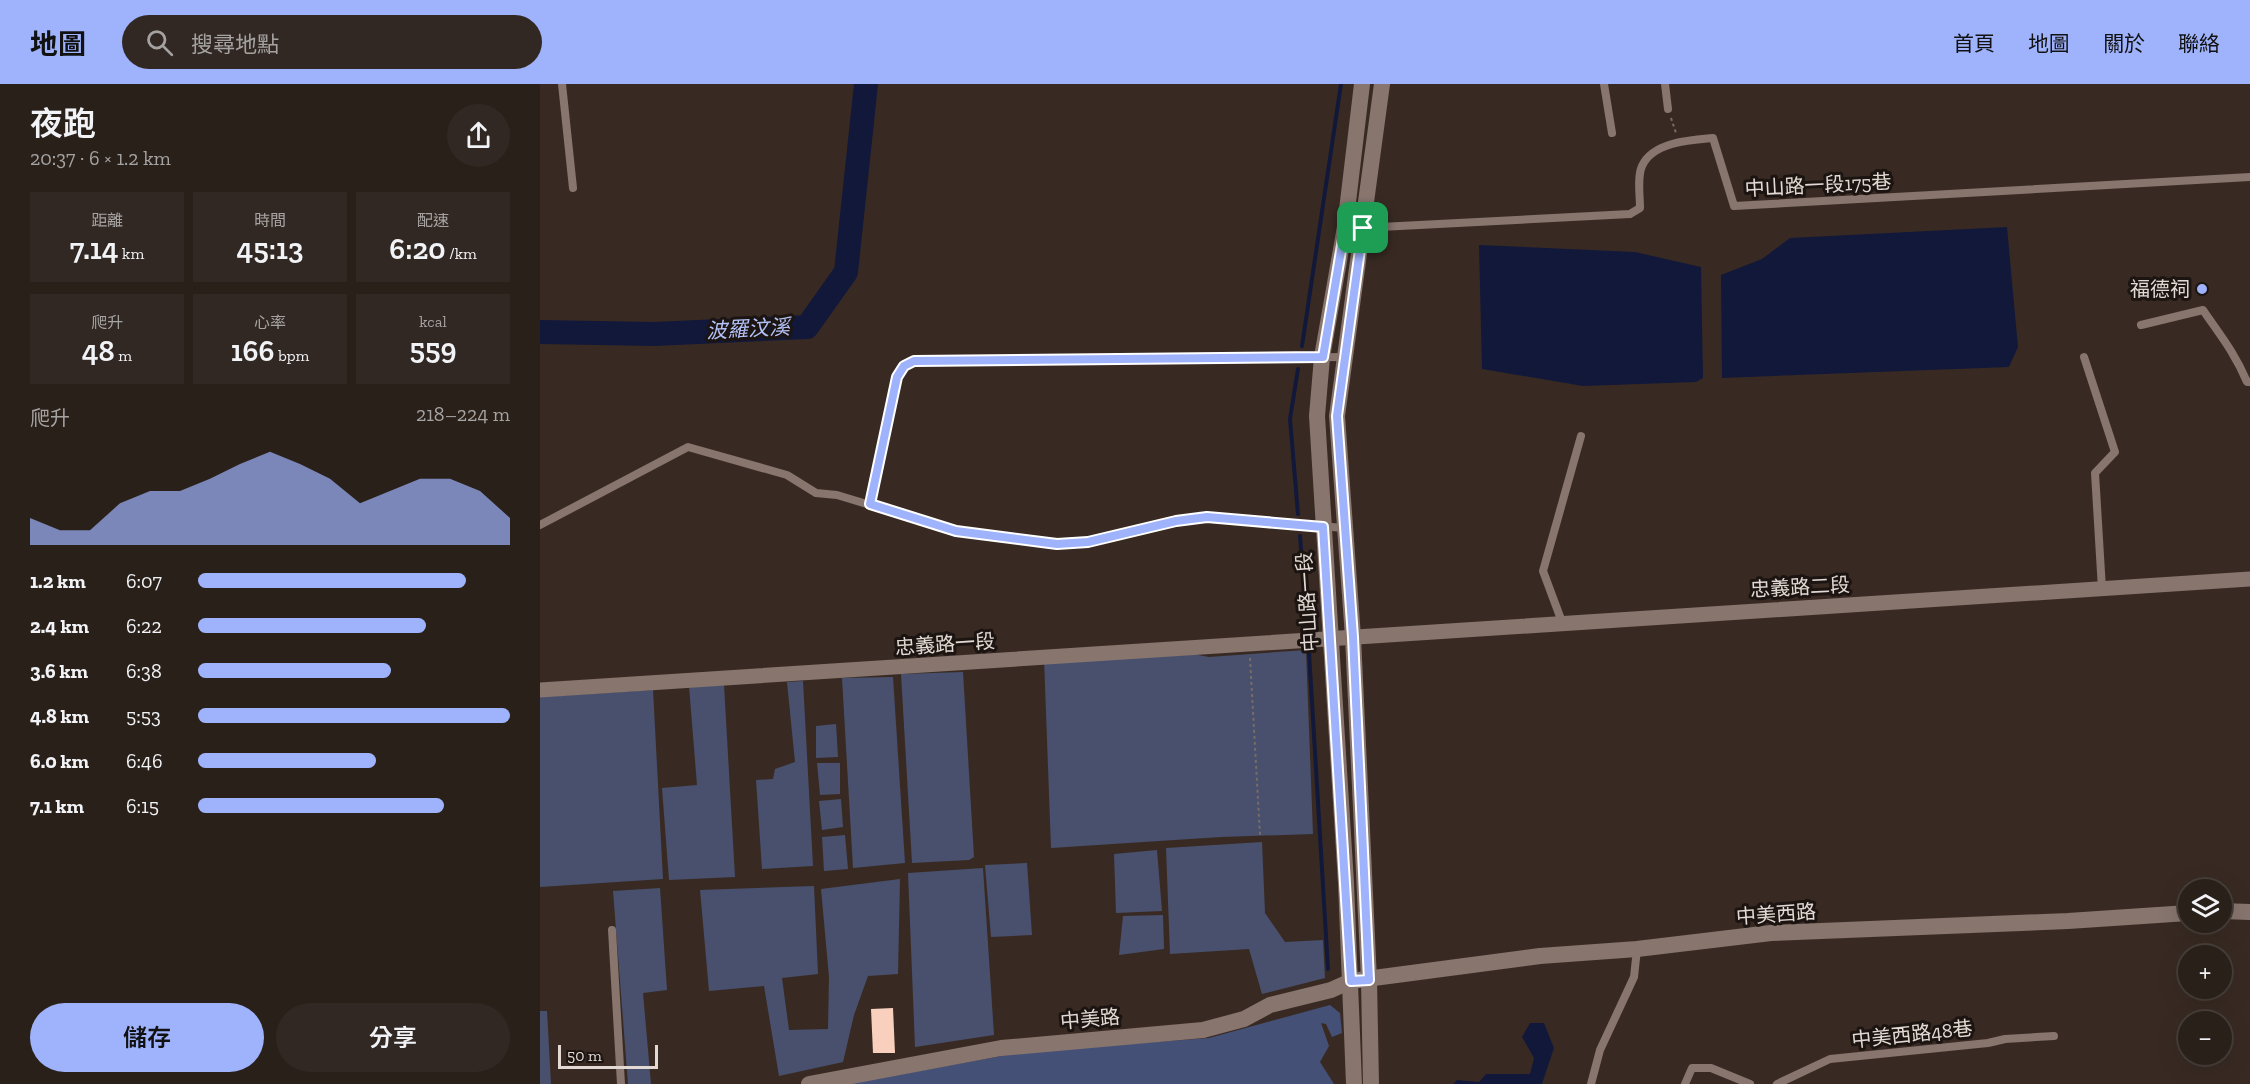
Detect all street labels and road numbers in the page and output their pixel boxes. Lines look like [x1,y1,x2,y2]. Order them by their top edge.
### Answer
street label: 中山路一段175巷 [1744,169,1892,201]
street label: 中山路一段 [1292,551,1322,653]
street label: 忠義路二段 [1749,572,1851,602]
street label: 忠義路一段 [894,629,996,659]
street label: 中美西路 [1735,899,1817,929]
street label: 中美路 [1059,1004,1121,1034]
street label: 中美西路48巷 [1850,1016,1974,1052]

